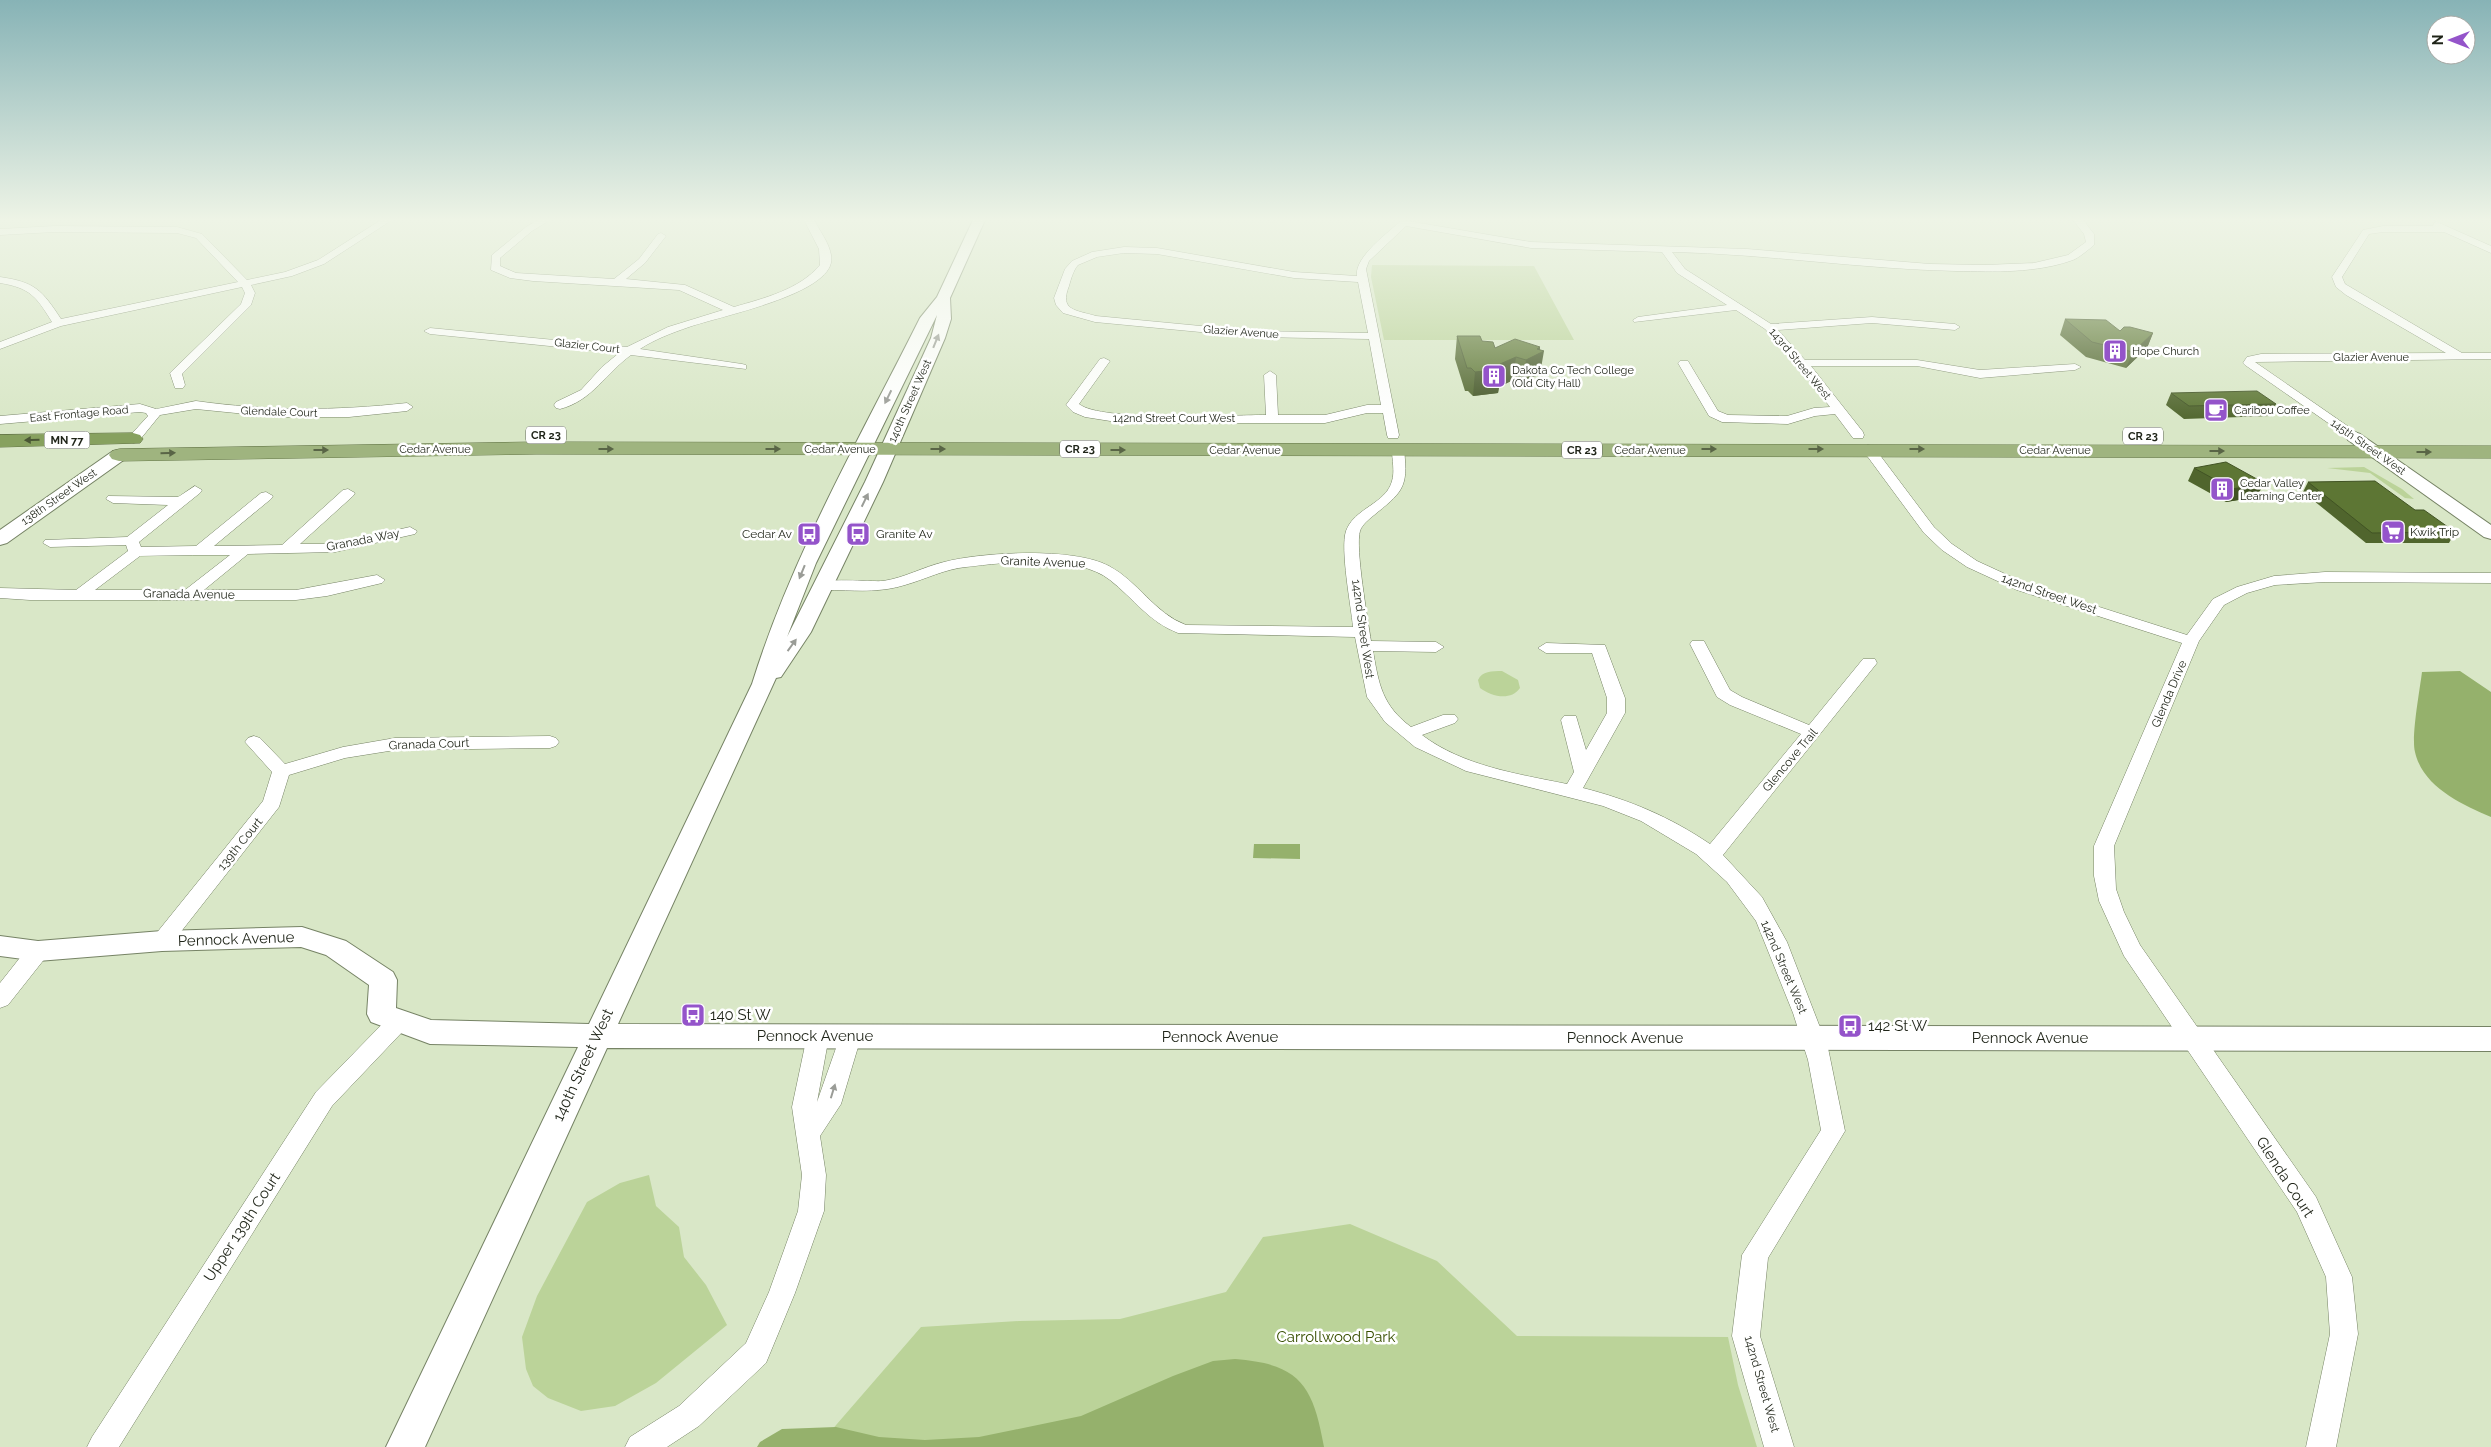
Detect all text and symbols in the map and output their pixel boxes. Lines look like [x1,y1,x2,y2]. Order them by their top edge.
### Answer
north arrow [2426,15,2476,65]
text: N [2430,35,2446,45]
street label: Glazier Avenue [1203,323,1280,341]
street label: 143rd Street West [1766,326,1834,403]
one-way arrow [933,334,941,348]
street label: Glazier Court [554,336,621,356]
building icon: Hope Church [2102,338,2128,364]
place label: Hope Church [2132,345,2199,358]
street label: Glazier Avenue [2333,351,2409,364]
street label: 140th Street West [886,357,934,445]
building icon: Dakota Co Tech College (Old City Hall) [1481,363,1507,389]
place label: Dakota Co Tech College (Old City Hall) [1512,364,1634,390]
one-way arrow [884,389,892,404]
cafe icon: Caribou Coffee [2203,397,2229,423]
street label: East Frontage Road [29,403,129,425]
street label: Glendale Court [240,404,318,420]
place label: Caribou Coffee [2234,404,2310,417]
street label: 142nd Street Court West [1113,412,1236,425]
street label: 145th Street West [2328,416,2408,478]
road number: CR 23 [526,426,566,444]
road number: CR 23 [2123,428,2163,444]
road number: MN 77 [44,432,90,448]
one-way arrow [24,436,40,444]
road number: CR 23 [1060,440,1100,458]
road number: CR 23 [1562,442,1602,458]
street label: Cedar Avenue [399,443,471,456]
street label: Cedar Avenue [804,443,876,456]
street label: Cedar Avenue [1209,444,1281,457]
street label: Cedar Avenue [1614,444,1686,457]
street label: Cedar Avenue [2019,444,2091,457]
one-way arrow [598,445,614,453]
one-way arrow [765,445,781,453]
one-way arrow [930,445,946,453]
one-way arrow [1701,445,1717,453]
one-way arrow [1808,445,1824,453]
one-way arrow [1909,445,1925,453]
one-way arrow [313,446,329,454]
one-way arrow [1110,446,1126,454]
one-way arrow [2209,447,2225,455]
one-way arrow [2416,448,2432,456]
one-way arrow [160,449,176,457]
street label: 138th Street West [19,466,99,528]
building icon: Cedar Valley Learning Center [2209,476,2235,502]
place label: Cedar Valley Learning Center [2240,477,2322,503]
one-way arrow [862,493,870,507]
supermarket icon: Kwik Trip [2380,519,2406,545]
bus stop icon: Cedar Av [796,521,822,547]
bus stop icon: Granite Av [845,521,871,547]
place label: Kwik Trip [2410,525,2459,539]
street label: Granada Way [325,526,401,554]
place label: Cedar Av [742,527,793,541]
place label: Granite Av [876,527,933,541]
street label: Granite Avenue [1000,554,1086,570]
one-way arrow [798,564,805,579]
street label: 142nd Street West [1999,571,2099,617]
street label: 142nd Street West [1349,579,1377,679]
street label: Granada Avenue [143,586,235,602]
one-way arrow [787,638,797,652]
street label: Glenda Drive [2149,658,2189,730]
street label: Glencove Trail [1760,725,1821,794]
street label: Granada Court [388,736,470,752]
street label: 139th Court [215,815,265,873]
street label: 142nd Street West [1758,918,1810,1016]
street label: Pennock Avenue [177,928,295,950]
bus stop icon: 140 St W [680,1002,706,1028]
street label: 140th Street West [549,1006,617,1124]
place label: 140 St W [710,1006,771,1024]
bus stop icon: 142 St W [1837,1013,1863,1039]
place label: 142 St W [1868,1017,1928,1035]
street label: Pennock Avenue [757,1027,873,1045]
street label: Pennock Avenue [1162,1028,1278,1046]
street label: Pennock Avenue [1567,1029,1683,1047]
street label: Pennock Avenue [1972,1029,2088,1047]
one-way arrow [830,1083,838,1098]
street label: Glenda Court [2252,1133,2318,1221]
street label: Upper 139th Court [200,1169,284,1285]
park label: Carrollwood Park [1276,1328,1396,1346]
street label: 142nd Street West [1741,1334,1783,1434]

